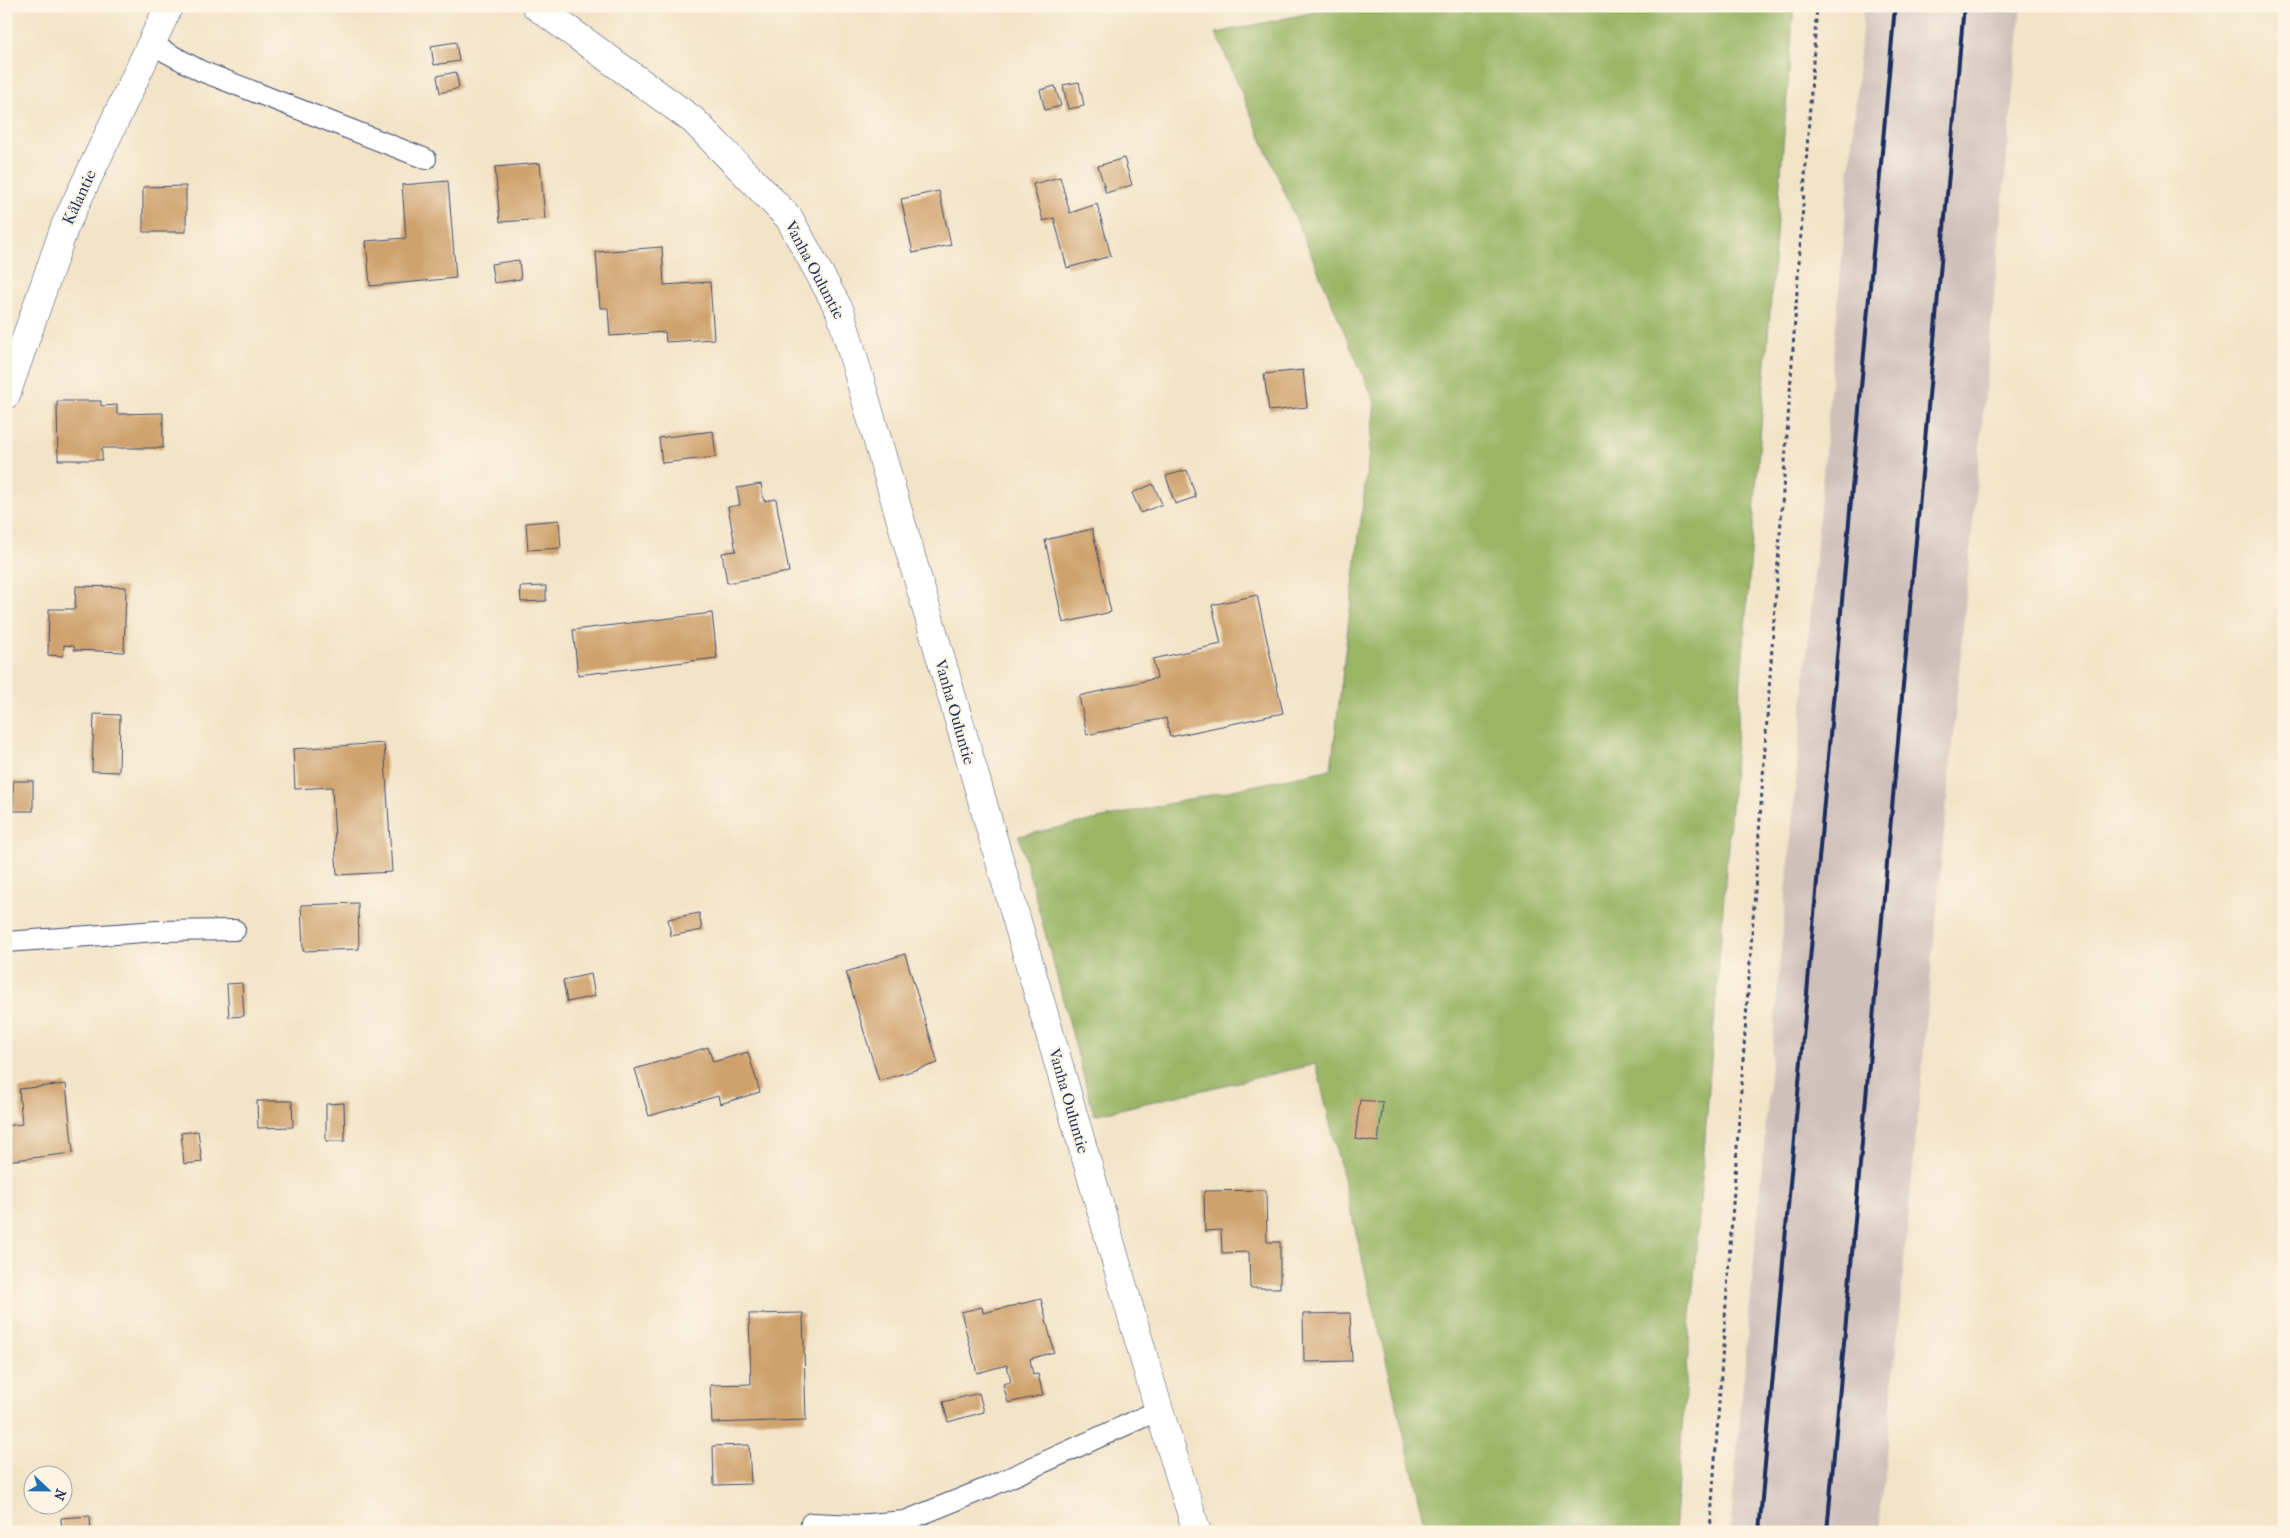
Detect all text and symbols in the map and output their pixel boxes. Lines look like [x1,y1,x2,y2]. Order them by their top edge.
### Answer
street label: Kålantie [58,166,100,228]
street label: Vanha Ouluntie [781,217,849,322]
street label: Vanha Ouluntie [931,656,979,767]
street label: Vanha Ouluntie [1045,1045,1093,1156]
north arrow [22,1466,72,1516]
text: N [50,1487,69,1503]

